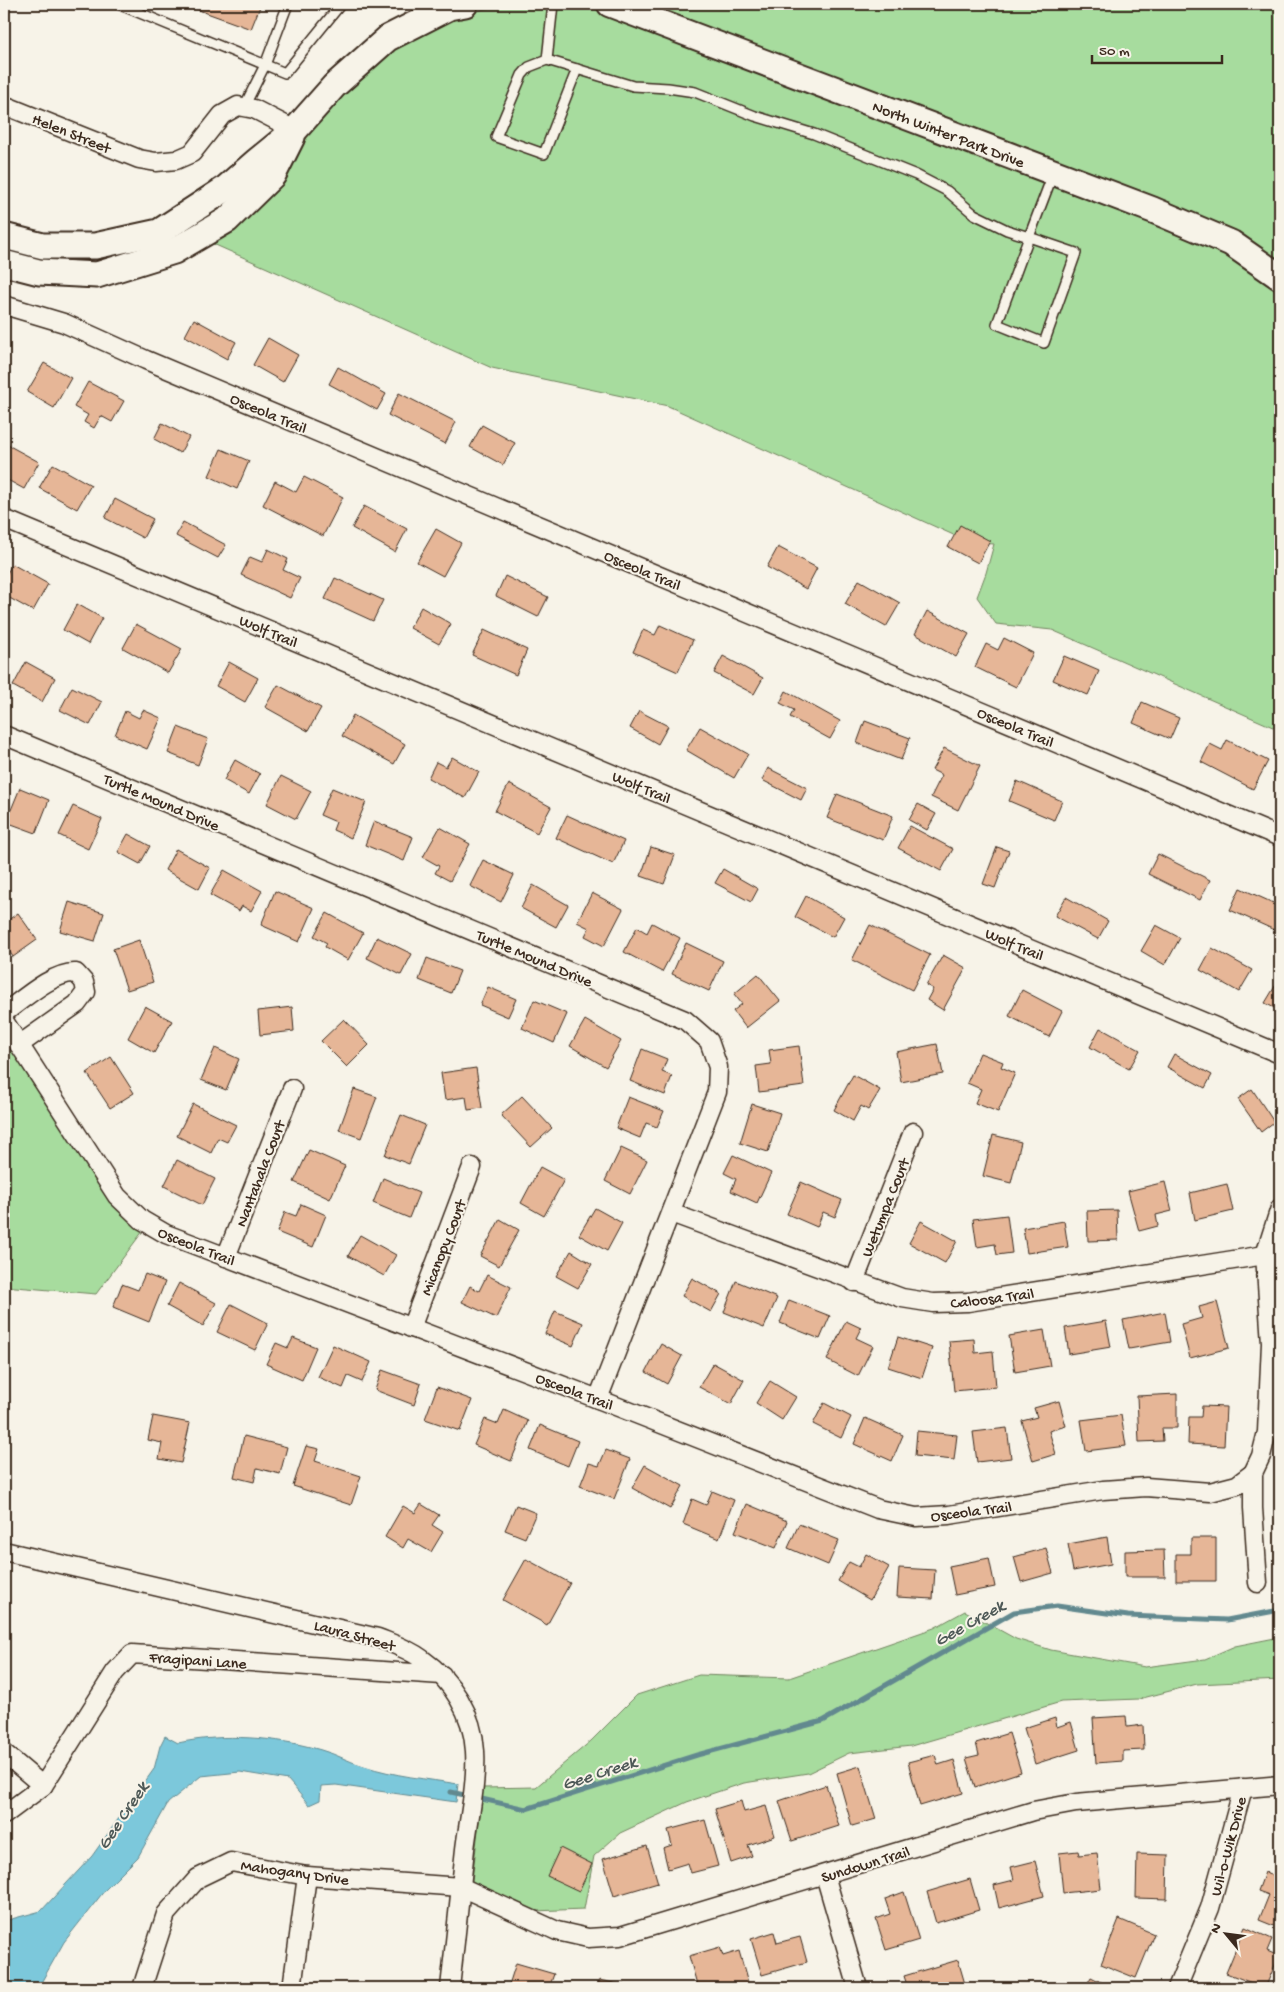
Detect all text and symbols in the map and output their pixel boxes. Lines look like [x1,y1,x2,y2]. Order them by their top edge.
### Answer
scale bar [1092,32,1222,64]
text: 50 m [1099,43,1130,61]
street label: North Winter Park Drive [869,98,1027,174]
street label: Helen Street [29,111,114,160]
street label: Osceola Trail [226,391,309,440]
street label: Osceola Trail [600,548,683,597]
street label: Wolf Trail [235,612,300,654]
street label: Osceola Trail [973,705,1056,754]
street label: Wolf Trail [608,768,673,810]
street label: Turtle Mound Drive [99,771,222,837]
street label: Wolf Trail [981,925,1046,967]
street label: Turtle Mound Drive [472,927,595,993]
street label: Nantahala Court [233,1117,292,1230]
street label: Wetumpa Court [859,1155,916,1260]
street label: Micanopy Court [418,1196,473,1299]
street label: Osceola Trail [154,1224,237,1272]
street label: Caloosa Trail [950,1286,1035,1315]
street label: Osceola Trail [532,1370,615,1417]
street label: Osceola Trail [930,1499,1013,1528]
water label: Gee Creek [931,1595,1011,1652]
street label: Laura Street [311,1617,398,1658]
street label: Fragipani Lane [147,1650,248,1675]
water label: Gee Creek [560,1752,641,1796]
water label: Gee Creek [94,1777,155,1854]
street label: Wil-o-Wik Drive [1208,1795,1253,1899]
street label: Sundown Trail [819,1844,913,1889]
street label: Mahogany Drive [239,1857,351,1892]
north arrow [1202,1910,1252,1960]
text: N [1207,1921,1226,1937]

